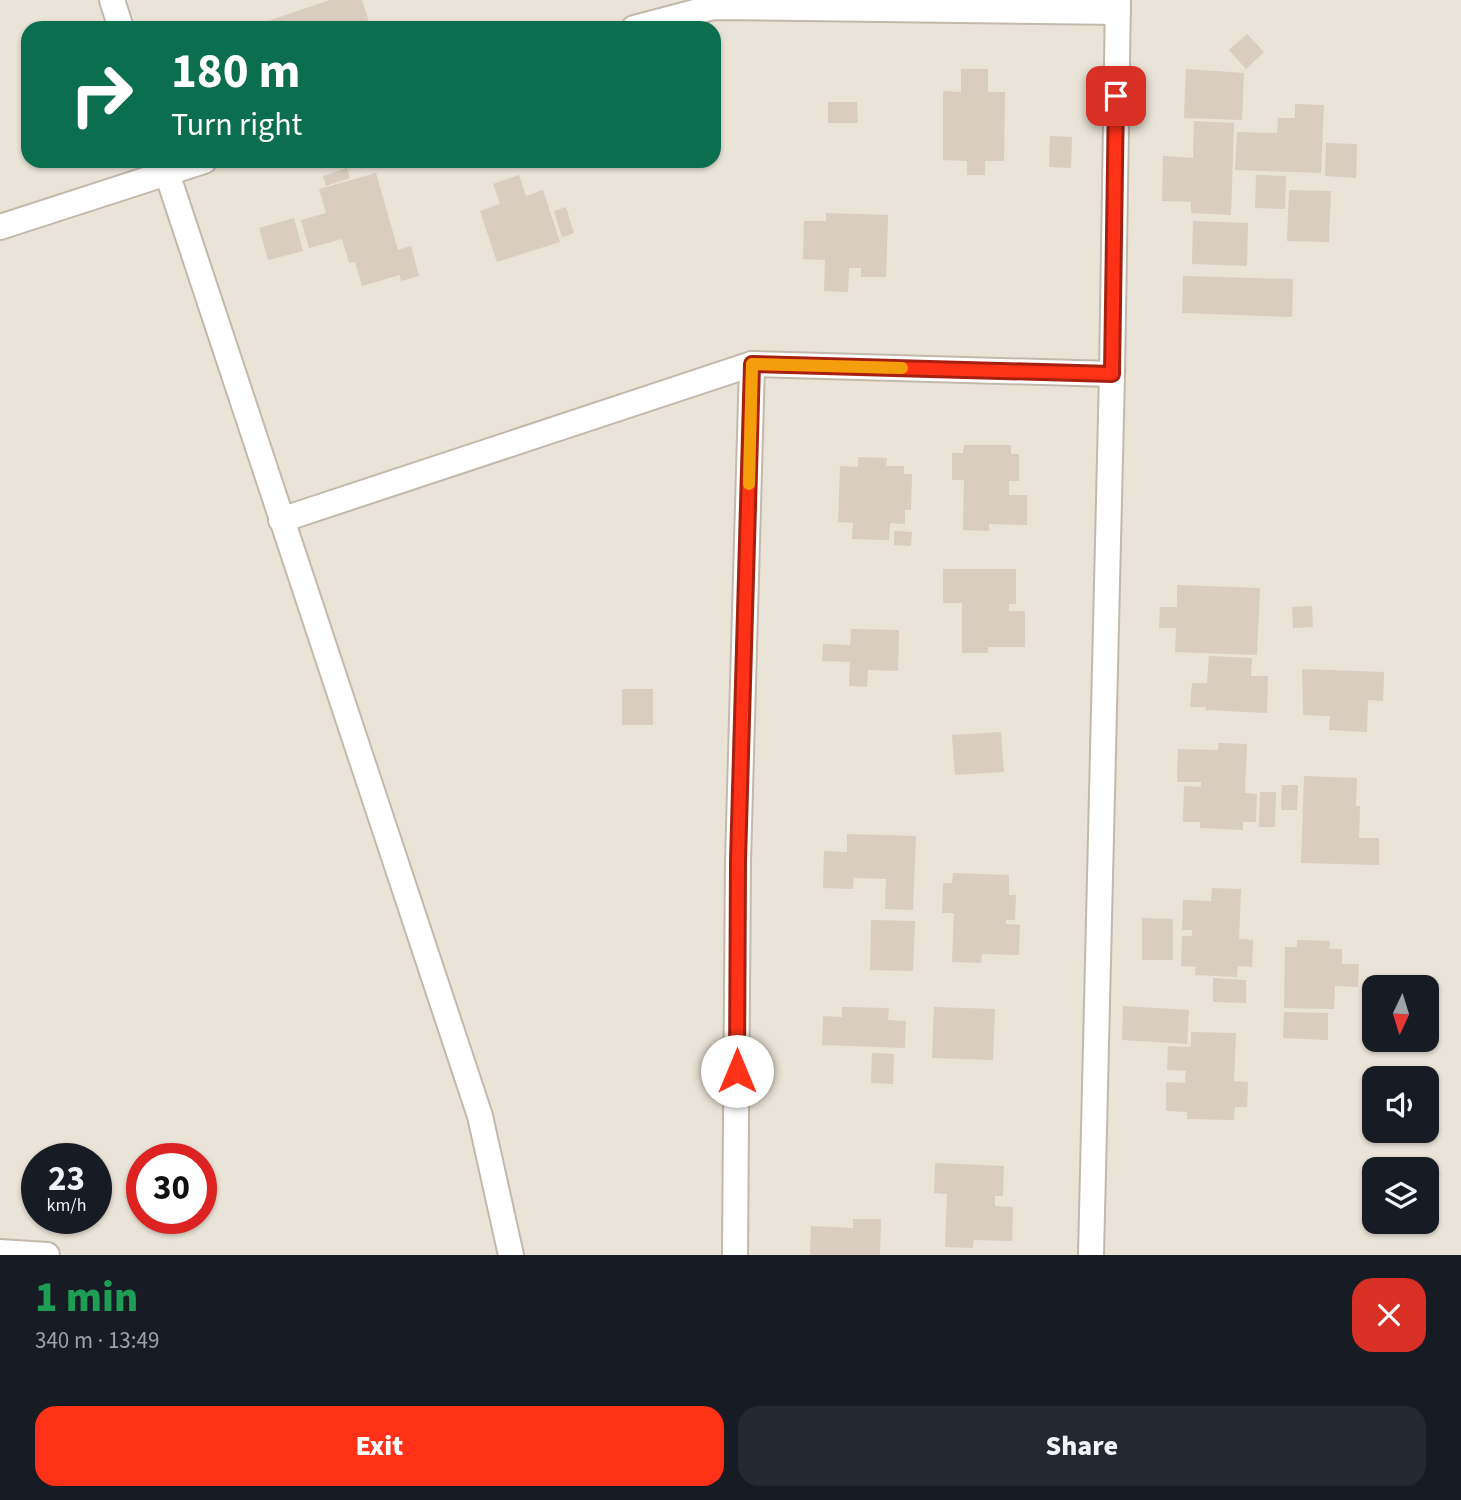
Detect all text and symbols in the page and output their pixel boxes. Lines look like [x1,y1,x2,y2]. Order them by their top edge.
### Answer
text: 180 m [171,37,300,107]
icon: right [56,49,147,140]
pin [1086,66,1146,126]
icon: arrive [1097,77,1135,115]
text: Turn right [171,102,302,148]
north arrow [1362,975,1438,1052]
map controls [1362,975,1439,1234]
position arrow [700,1034,774,1108]
button: sound [1362,1066,1439,1143]
speed limit sign: 30 [126,1143,217,1234]
text: 23 [48,1154,85,1204]
button: layers [1362,1157,1439,1234]
text: km/h [47,1193,86,1218]
text: 1 min [35,1268,138,1328]
button: close [1352,1278,1426,1352]
text: 340 m · 13:49 [35,1324,159,1357]
button: Exit [35,1406,724,1486]
button: Share [738,1406,1426,1486]

